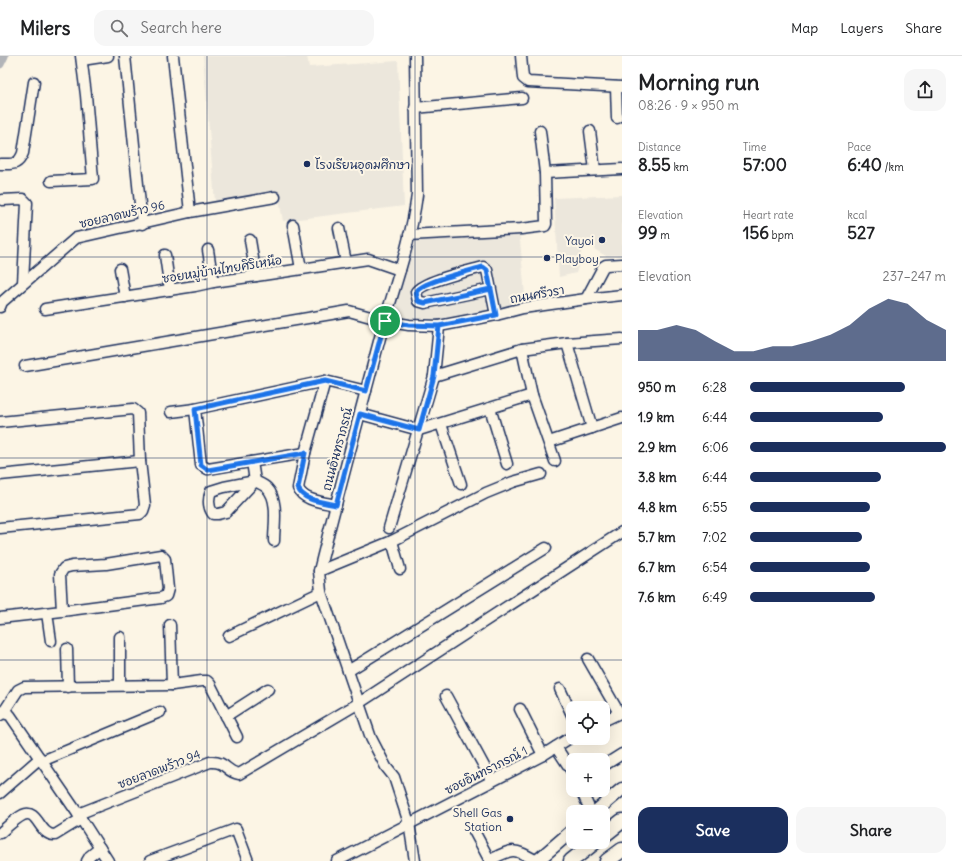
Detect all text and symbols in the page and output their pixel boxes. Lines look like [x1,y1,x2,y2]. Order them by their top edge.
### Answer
search box [94,10,374,46]
text: Milers [20,16,70,40]
icon: search [108,17,130,39]
text: Search here [140,18,222,37]
text: Map [791,19,818,37]
text: Layers [840,19,883,37]
text: Share [905,19,942,37]
text: Morning run [638,68,760,96]
button: share [904,69,946,111]
text: 08:26 · 9 × 950 m [638,97,739,114]
text: Distance [638,140,681,154]
text: Time [743,140,766,154]
text: Pace [847,140,871,154]
text: 8.55 [638,154,671,176]
text: 57:00 [743,154,787,176]
text: 6:40 [847,154,882,176]
place label: โรงเรียนอุดมศึกษา [315,157,410,174]
marker: โรงเรียนอุดมศึกษา [302,159,312,169]
text: km [671,160,689,174]
text: /km [882,160,904,174]
street label: ซอยลาดพร้าว 96 [78,197,166,231]
text: Elevation [638,208,683,222]
text: Heart rate [743,208,794,222]
text: kcal [847,208,867,222]
text: 99 [638,222,658,244]
text: 156 [743,222,769,244]
text: 527 [847,222,875,244]
text: m [658,228,670,242]
text: bpm [769,228,794,242]
place label: Yayoi [565,233,594,248]
marker: Yayoi [597,235,607,245]
place label: Playboy [555,251,599,266]
street label: ซอยหมู่บ้านไทยศิริเหนือ [161,252,283,288]
marker: Playboy [542,253,552,263]
text: Elevation [638,268,691,285]
text: 237–247 m [883,268,946,285]
street label: ถนนศรีวรา [509,282,565,306]
pin [368,304,402,338]
icon: arrive [374,310,396,332]
text: 950 m [638,379,676,396]
text: 6:28 [702,379,727,396]
street label: ถนนอินทราภรณ์ [319,406,355,492]
text: 1.9 km [638,409,674,426]
text: 6:44 [702,409,727,426]
text: 2.9 km [638,439,676,456]
text: 6:06 [702,439,729,456]
text: 3.8 km [638,469,677,486]
text: 6:44 [702,469,727,486]
text: 4.8 km [638,499,677,516]
text: 6:55 [702,499,727,516]
text: 5.7 km [638,529,676,546]
text: 7:02 [702,529,727,546]
text: 6.7 km [638,559,676,576]
text: 6:54 [702,559,727,576]
text: 7.6 km [638,589,676,606]
text: 6:49 [702,589,727,606]
map controls [566,701,610,849]
button: locate [566,701,610,745]
street label: ซอยอินทราภรณ์ 1 [442,743,530,797]
street label: ซอยลาดพร้าว 94 [116,746,202,792]
button: + [566,753,610,797]
place label: Shell Gas Station [453,805,502,834]
button: − [566,805,610,849]
button: Save [638,807,788,853]
button: Share [796,807,946,853]
marker: Shell Gas Station [505,814,515,824]

